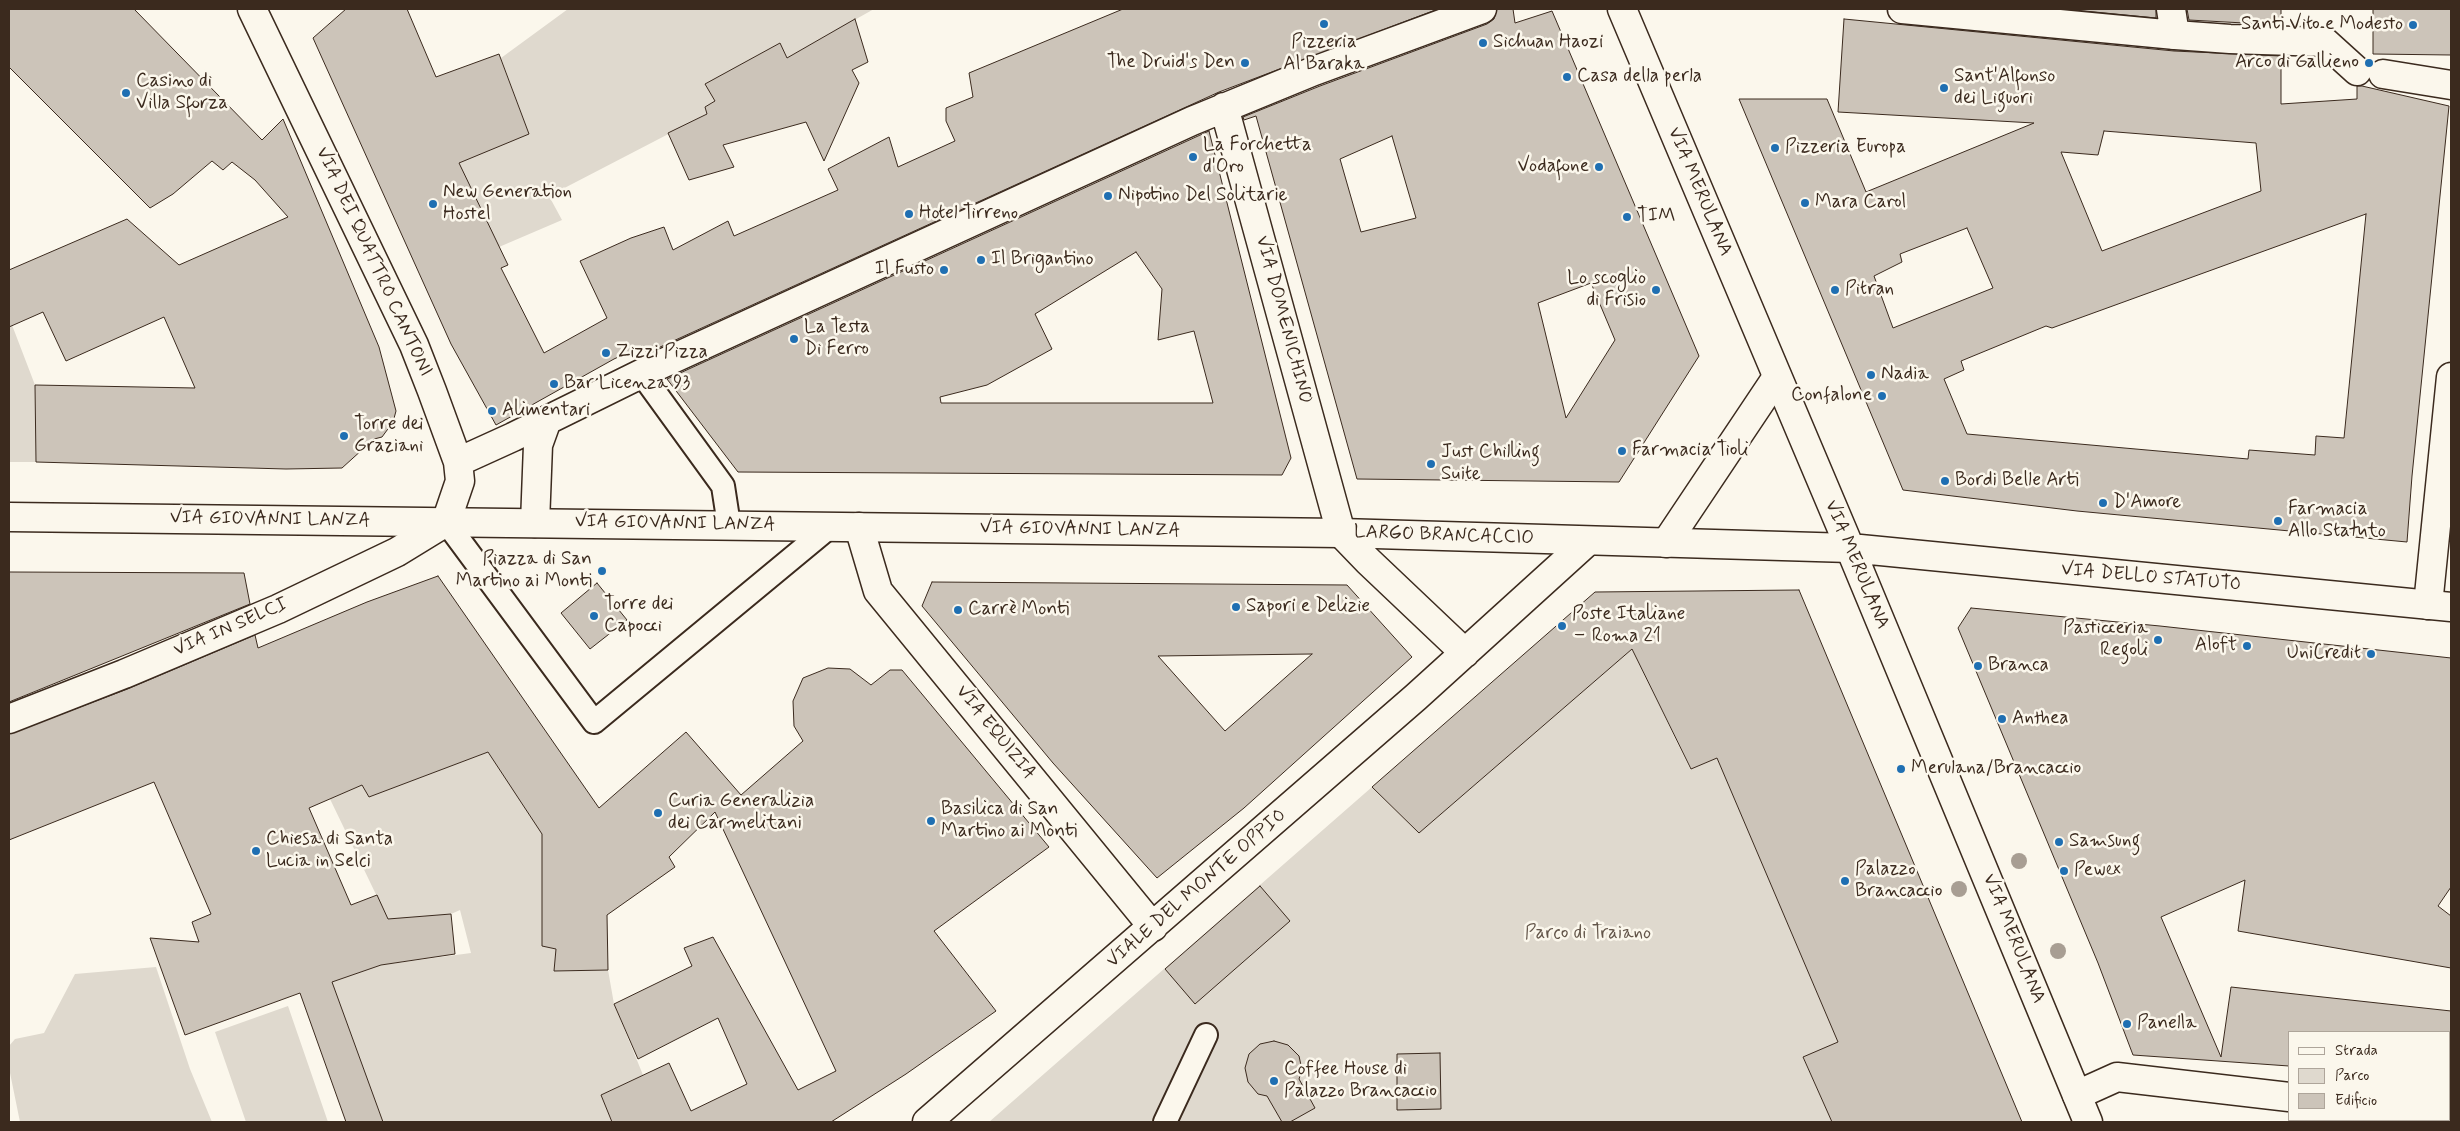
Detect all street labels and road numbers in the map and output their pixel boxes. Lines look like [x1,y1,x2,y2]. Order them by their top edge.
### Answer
street label: VIA MERULANA [1662,124,1736,260]
street label: VIA DEI QUATTRO CANTONI [310,144,436,380]
street label: VIA DOMENICHINO [1250,234,1316,406]
street label: VIA MERULANA [1819,497,1893,633]
street label: VIA GIOVANNI LANZA [170,507,370,533]
street label: VIA GIOVANNI LANZA [575,511,775,537]
street label: VIA GIOVANNI LANZA [980,517,1180,543]
street label: LARGO BRANCACCIO [1354,521,1534,551]
street label: VIA DELLO STATUTO [2060,559,2242,597]
street label: VIA IN SELCI [171,594,291,662]
street label: VIA EQUIZIA [950,681,1040,785]
street label: VIALE DEL MONTE OPPIO [1103,805,1291,973]
street label: VIA MERULANA [1977,871,2049,1007]

